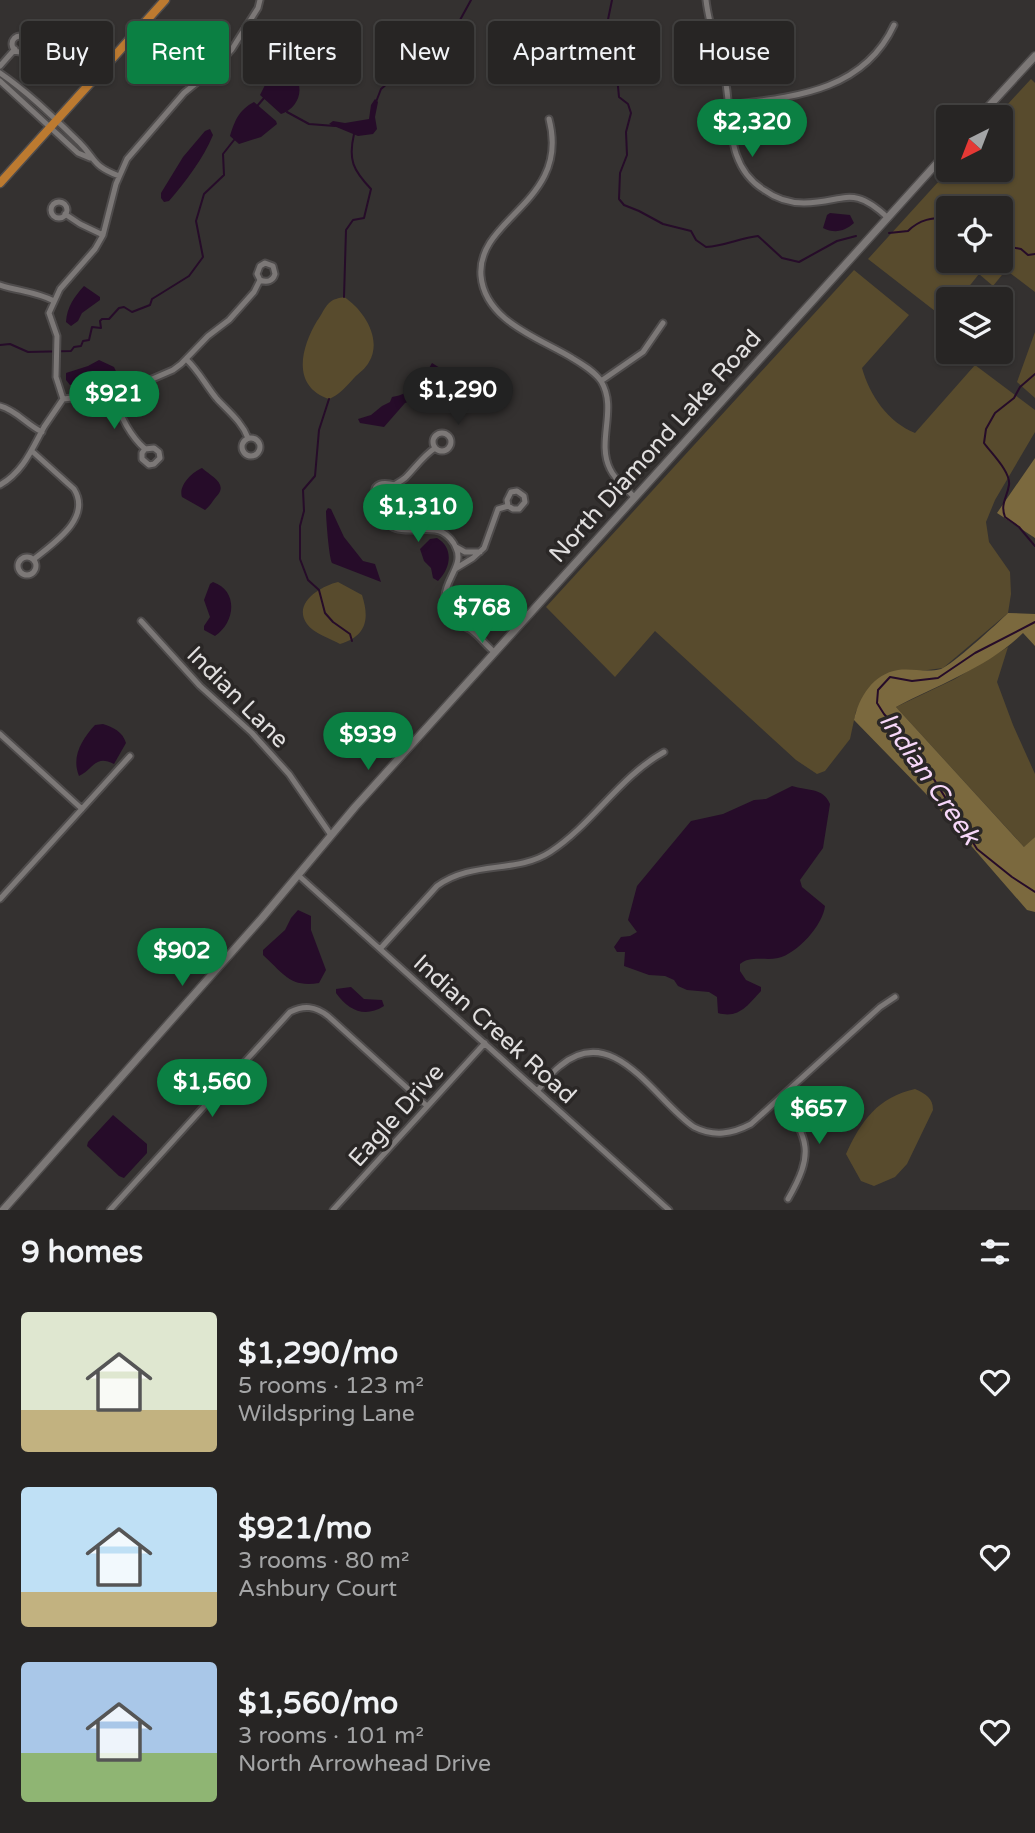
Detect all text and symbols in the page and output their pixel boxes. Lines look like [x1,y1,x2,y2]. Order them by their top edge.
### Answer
chip: Buy [21,21,113,84]
chip: Rent [127,21,229,84]
chip: Filters [243,21,361,84]
chip: New [375,21,474,84]
chip: Apartment [488,21,660,84]
chip: House [674,21,794,84]
pin: $2,320 [695,100,809,159]
north arrow [936,105,1013,182]
map controls [936,105,1013,364]
text: $2,320 [713,108,791,136]
button: locate [936,196,1013,273]
button: layers [936,287,1013,364]
street label: North Diamond Lake Road [543,324,767,569]
pin: $1,290 [401,368,515,427]
pin: $921 [73,372,155,431]
text: $1,290 [419,376,497,404]
text: $921 [85,380,143,408]
pin: $1,310 [361,484,475,544]
text: $1,310 [379,493,457,521]
pin: $768 [441,586,523,645]
text: $768 [453,594,511,622]
street label: Indian Lane [181,640,295,754]
water label: Indian Creek [873,706,988,852]
pin: $939 [327,712,409,772]
text: $939 [339,721,397,749]
pin: $902 [141,928,223,988]
text: $902 [153,937,211,965]
street label: Indian Creek Road [407,949,582,1110]
street label: Eagle Drive [343,1058,450,1173]
pin: $1,560 [155,1060,269,1119]
text: $1,560 [173,1068,251,1096]
pin: $657 [778,1086,860,1146]
text: $657 [790,1095,848,1123]
icon: filters [976,1233,1014,1271]
text: 9 homes [21,1234,143,1271]
text: $1,290/mo [238,1335,398,1372]
icon: home [77,1340,161,1424]
icon: heart [976,1363,1014,1401]
text: 5 rooms · 123 m² [238,1372,424,1400]
text: Wildspring Lane [238,1400,415,1428]
text: $921/mo [238,1510,372,1547]
icon: home [77,1515,161,1599]
icon: heart [976,1538,1014,1576]
text: 3 rooms · 80 m² [238,1547,409,1575]
text: Ashbury Court [238,1575,397,1603]
text: $1,560/mo [238,1685,398,1722]
icon: home [77,1690,161,1774]
icon: heart [976,1713,1014,1751]
text: 3 rooms · 101 m² [238,1722,424,1750]
text: North Arrowhead Drive [238,1750,491,1778]

